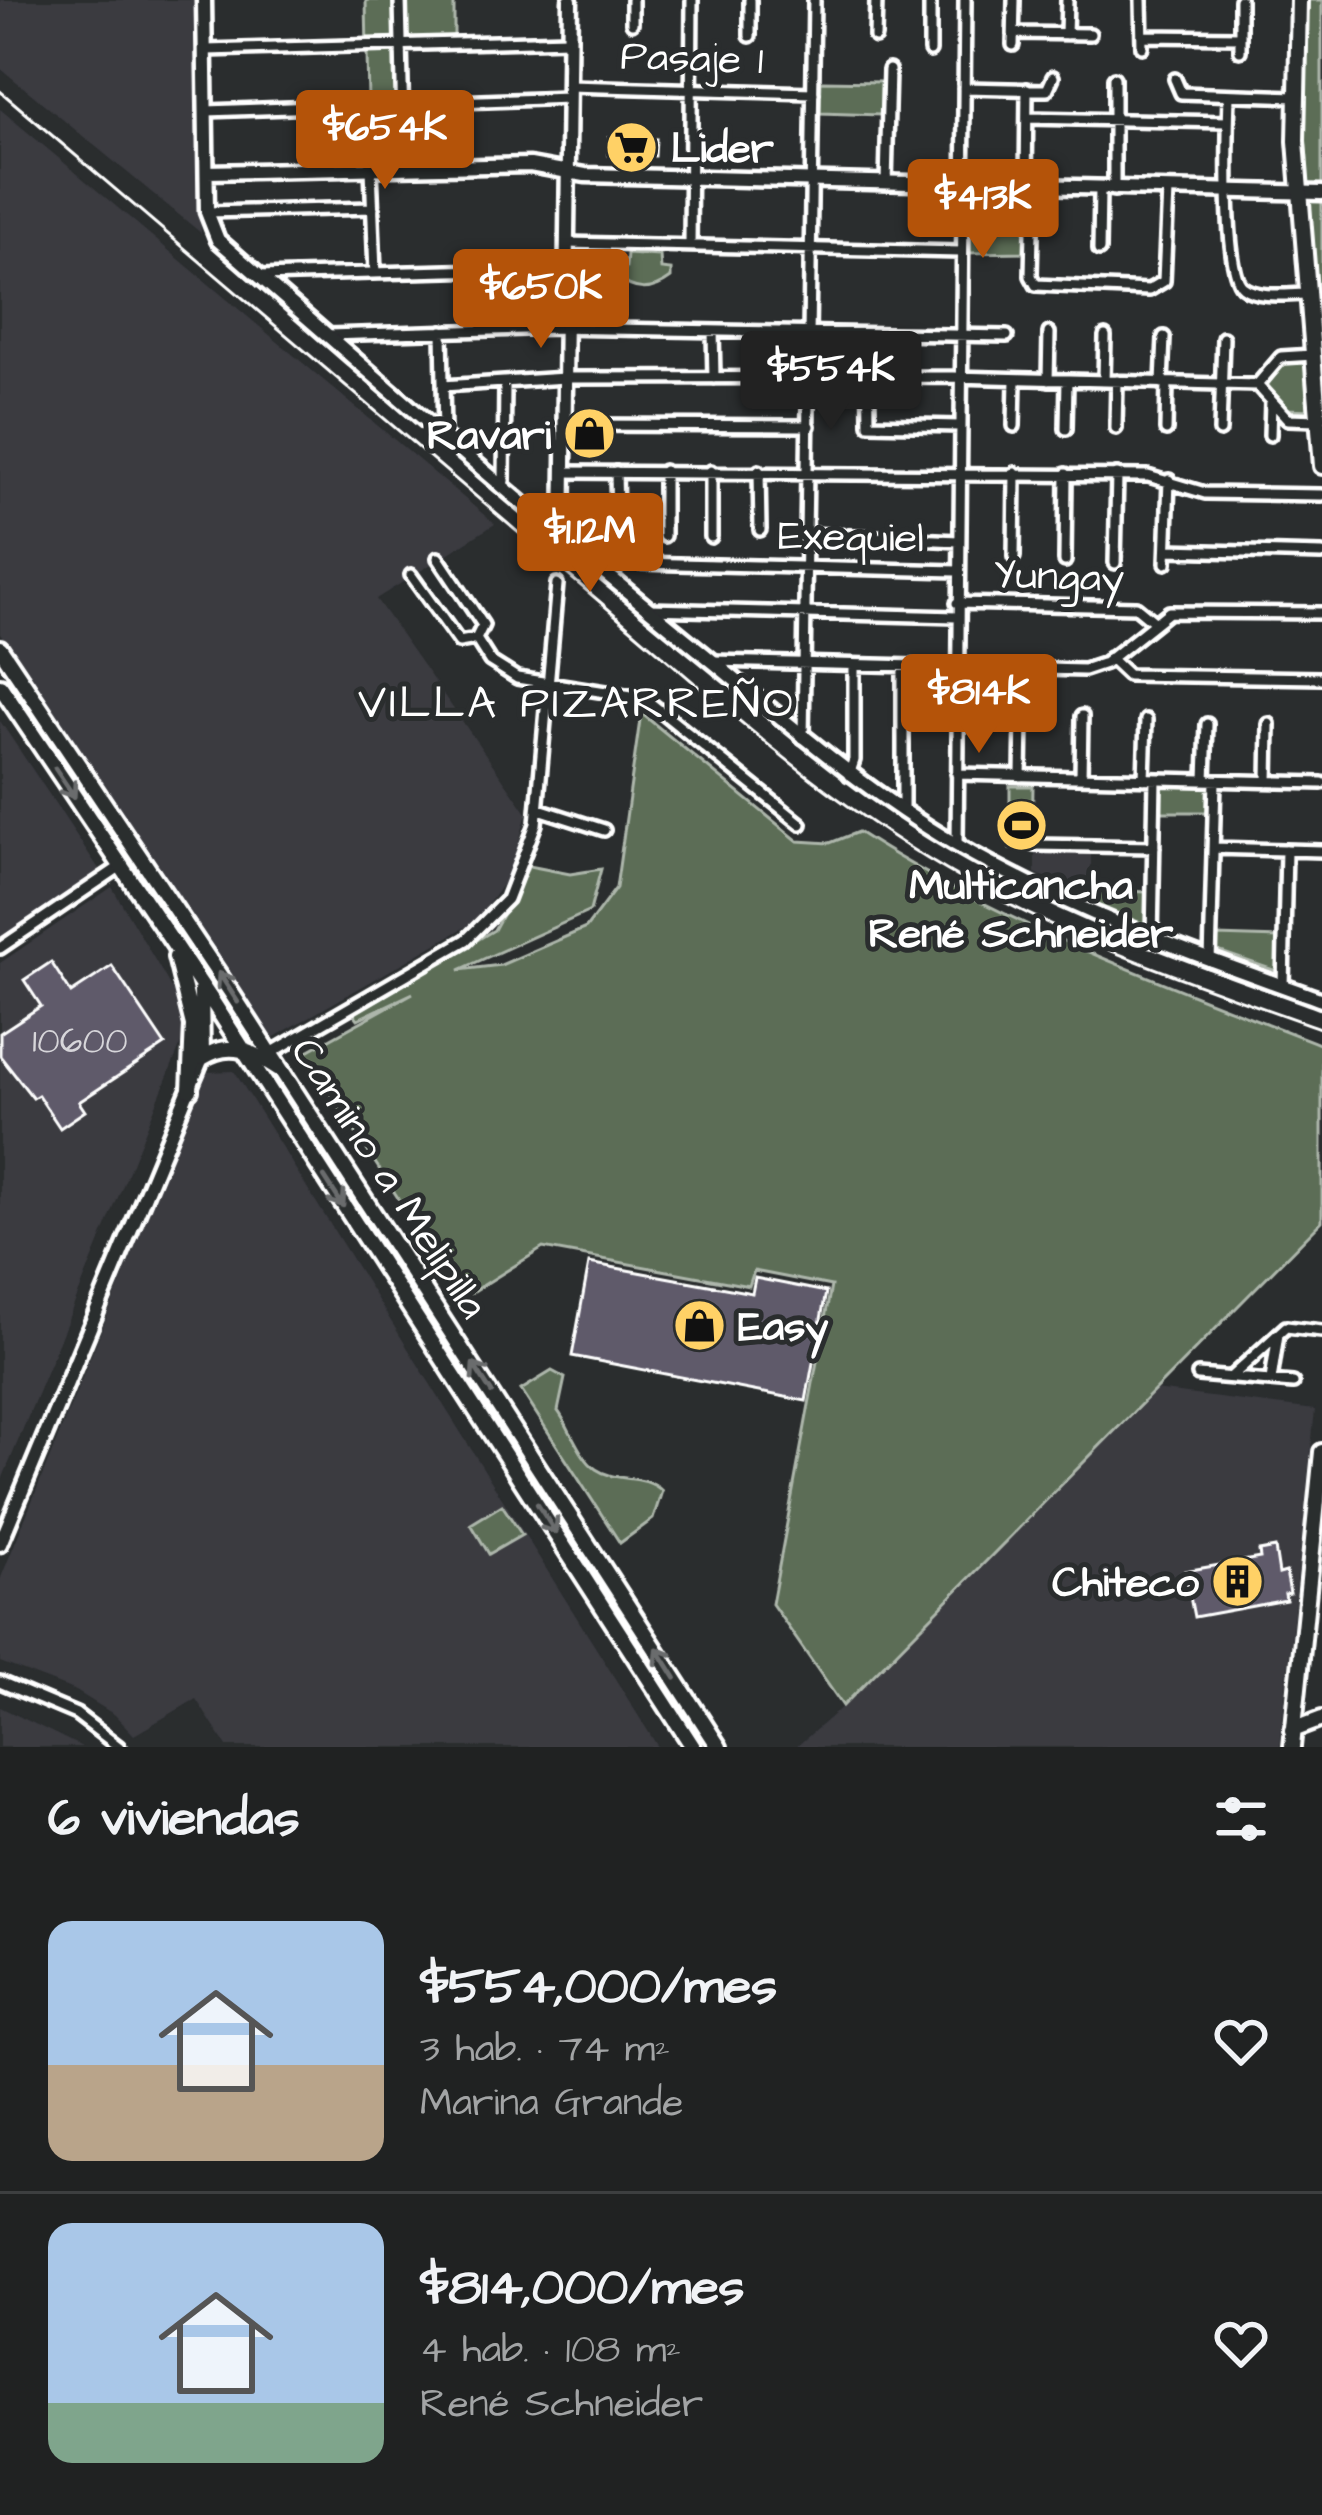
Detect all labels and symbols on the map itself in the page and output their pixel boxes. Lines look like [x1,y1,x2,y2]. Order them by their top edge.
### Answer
street label: Pasaje 1 [619,28,764,90]
pin: $654K [301,90,469,192]
supermarket icon: Lider [604,119,660,175]
place label: Lider [671,121,775,179]
pin: $413K [899,159,1067,261]
pin: $650K [457,249,625,351]
pin: $554K [747,331,915,433]
shop icon: Ravari [562,406,618,462]
place label: Ravari [427,408,552,466]
pin: $1.12M [492,493,688,595]
street label: Exequiel [777,508,924,568]
street label: Yungay [992,546,1125,609]
pin: $814K [895,654,1063,756]
district label: VILLA PIZARREÑO [358,673,796,735]
one-way arrow [53,766,78,800]
sports icon: Multicancha René Schneider [993,797,1049,853]
place label: Multicancha René Schneider [868,858,1174,964]
one-way arrow [215,971,240,1005]
house number: 10600 [32,1016,128,1067]
street label: Camino a Melipilla [276,1027,501,1331]
one-way arrow [321,1174,346,1208]
shop icon: Easy [671,1297,727,1353]
place label: Easy [738,1299,828,1359]
one-way arrow [470,1361,495,1395]
one-way arrow [534,1501,559,1535]
building icon: Chiteco [1210,1553,1266,1609]
place label: Chiteco [1052,1555,1199,1613]
one-way arrow [654,1647,678,1681]

